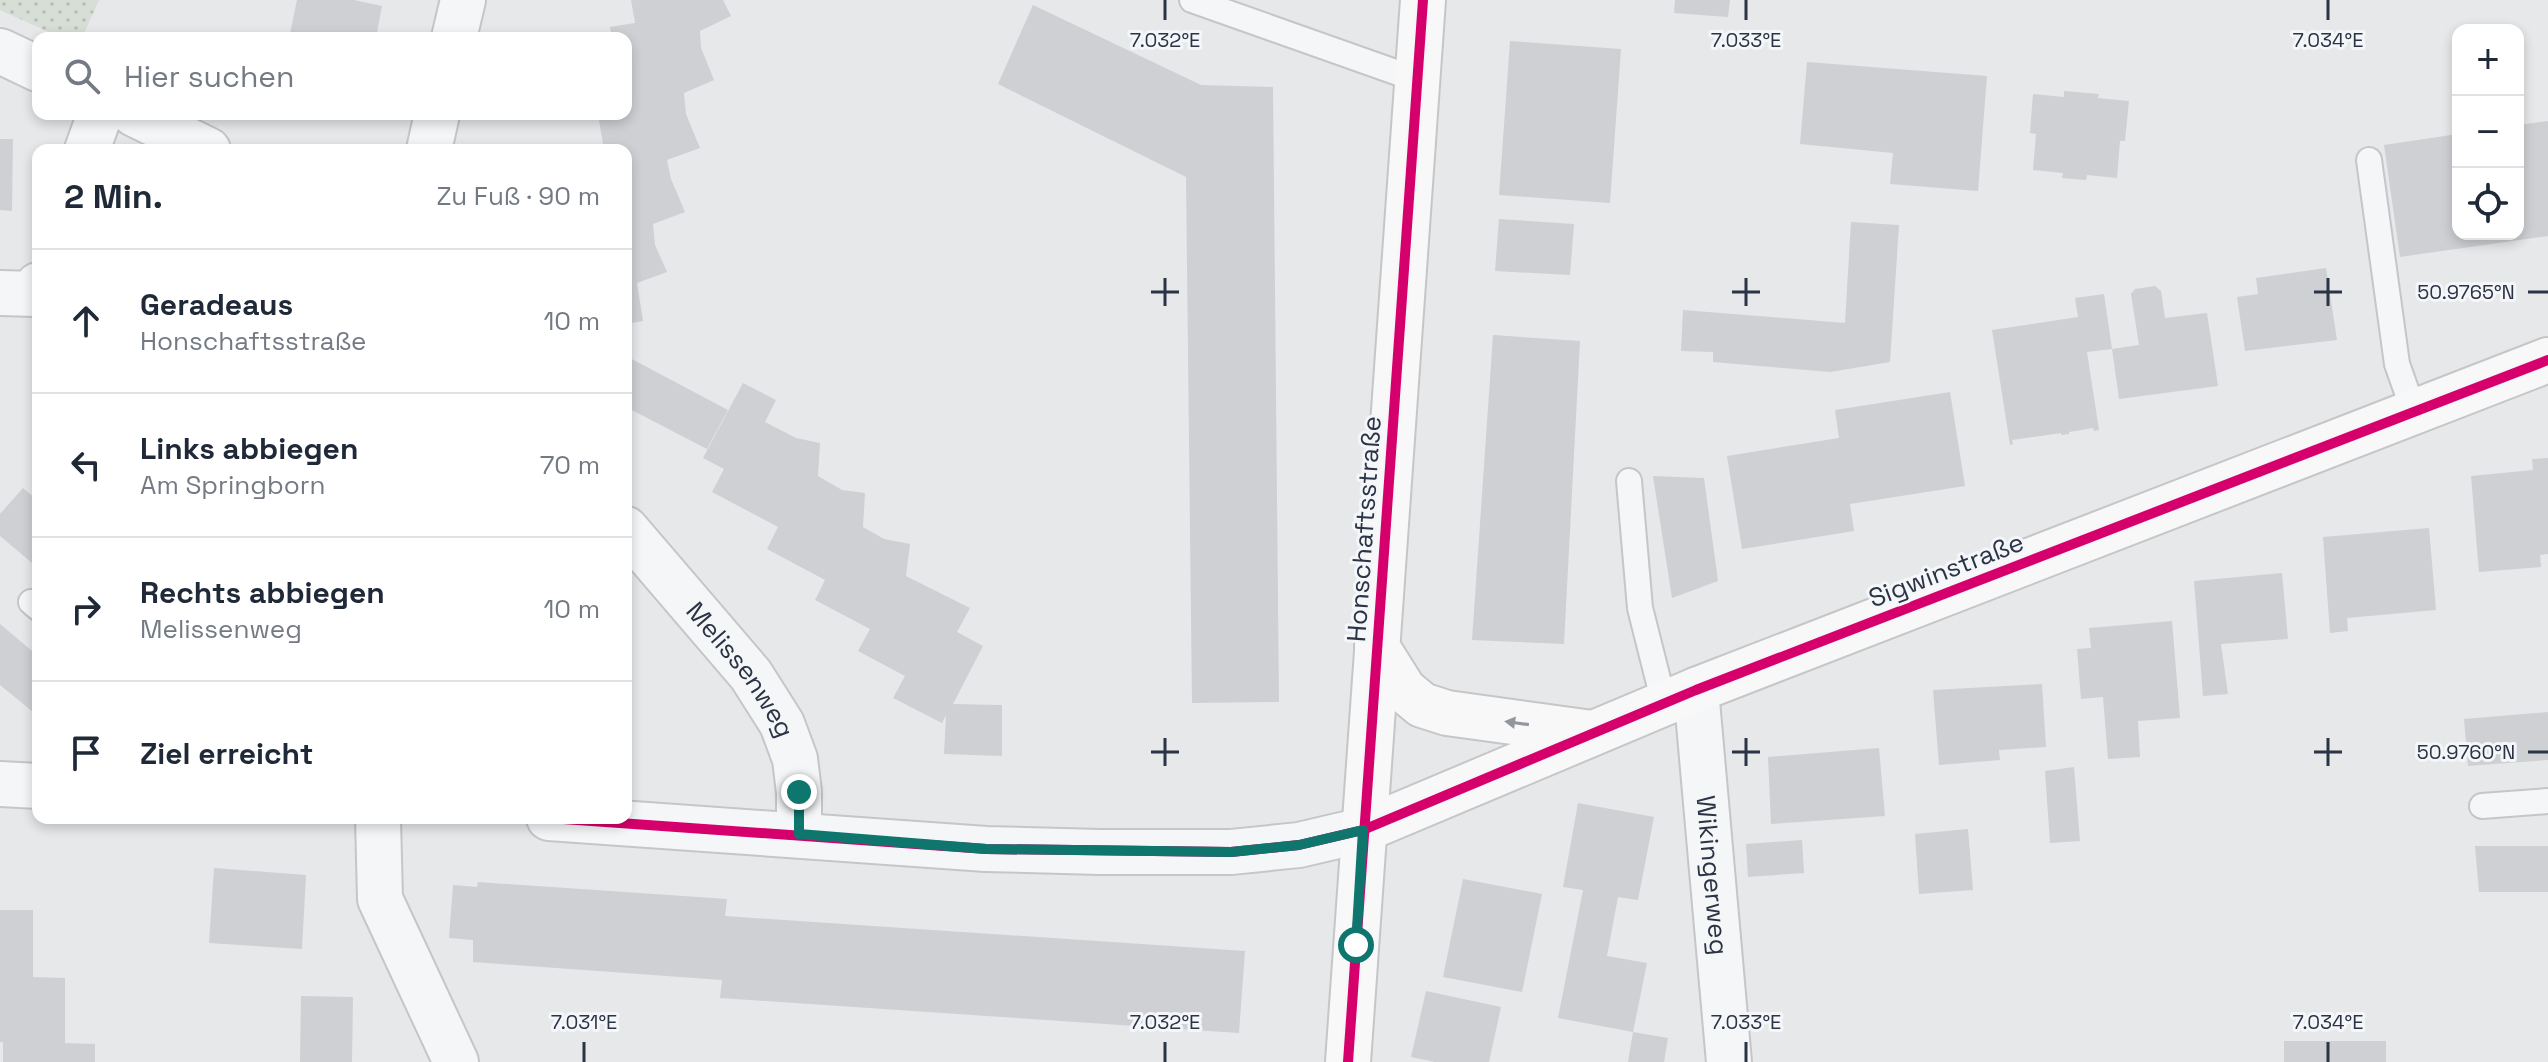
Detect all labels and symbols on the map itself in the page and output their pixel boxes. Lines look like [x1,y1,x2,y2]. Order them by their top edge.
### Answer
text: 7.032°E [1130,27,1200,53]
text: 7.033°E [1711,27,1781,53]
text: 7.034°E [2293,27,2364,53]
text: 50.9765°N [2417,279,2515,305]
street label: Honschaftsstraße [1339,415,1389,643]
street label: Sigwinstraße [1864,525,2028,615]
street label: Melissenweg [679,595,802,742]
one-way arrow [1504,716,1529,729]
text: 50.9760°N [2417,739,2515,765]
route end [781,774,817,810]
street label: Wikingerweg [1688,794,1736,957]
route start [1338,927,1374,963]
text: 7.031°E [551,1009,617,1035]
text: 7.032°E [1130,1009,1200,1035]
text: 7.033°E [1711,1009,1781,1035]
text: 7.034°E [2293,1009,2364,1035]

